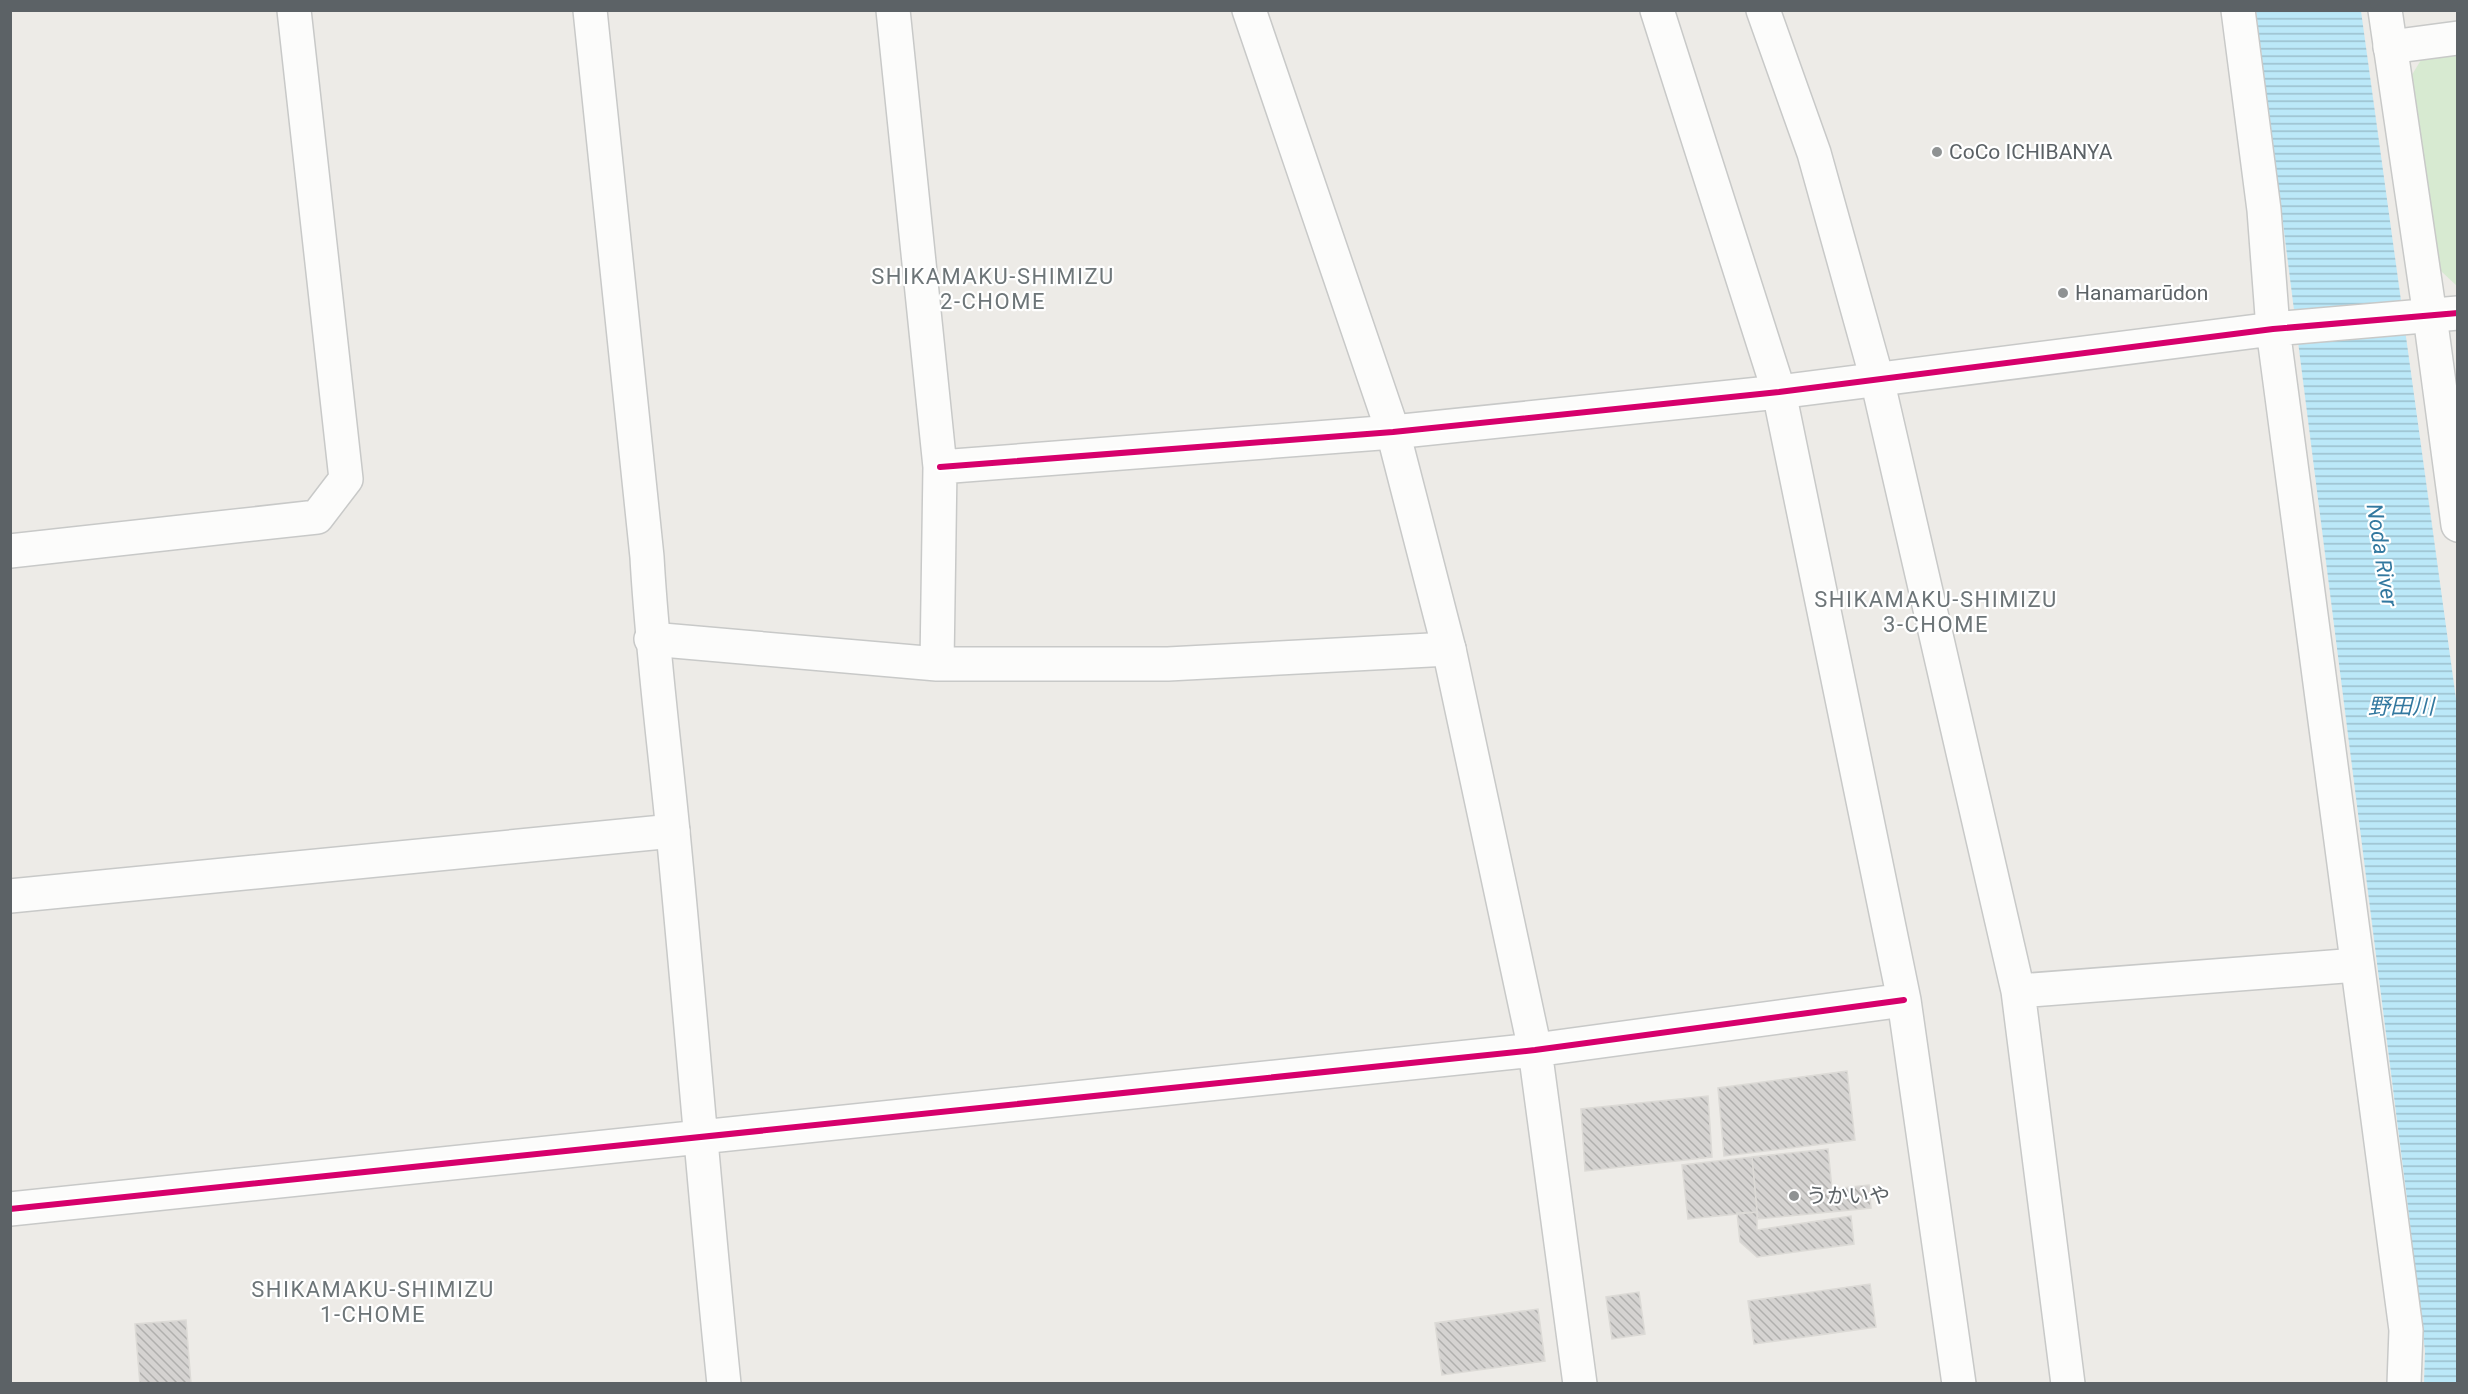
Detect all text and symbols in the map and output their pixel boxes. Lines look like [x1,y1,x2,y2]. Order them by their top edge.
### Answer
place label: CoCo ICHIBANYA [1949,140,2113,164]
marker: CoCo ICHIBANYA [1930,145,1944,159]
district label: SHIKAMAKU-SHIMIZU 2-CHOME [871,264,1115,314]
place label: Hanamarūdon [2075,281,2208,305]
marker: Hanamarūdon [2056,286,2070,300]
water label: Noda River [2362,502,2403,609]
district label: SHIKAMAKU-SHIMIZU 3-CHOME [1814,587,2058,637]
water label: 野田川 [2368,694,2436,719]
place label: うかいや [1806,1184,1890,1208]
marker: うかいや [1787,1189,1801,1203]
district label: SHIKAMAKU-SHIMIZU 1-CHOME [251,1277,495,1327]

